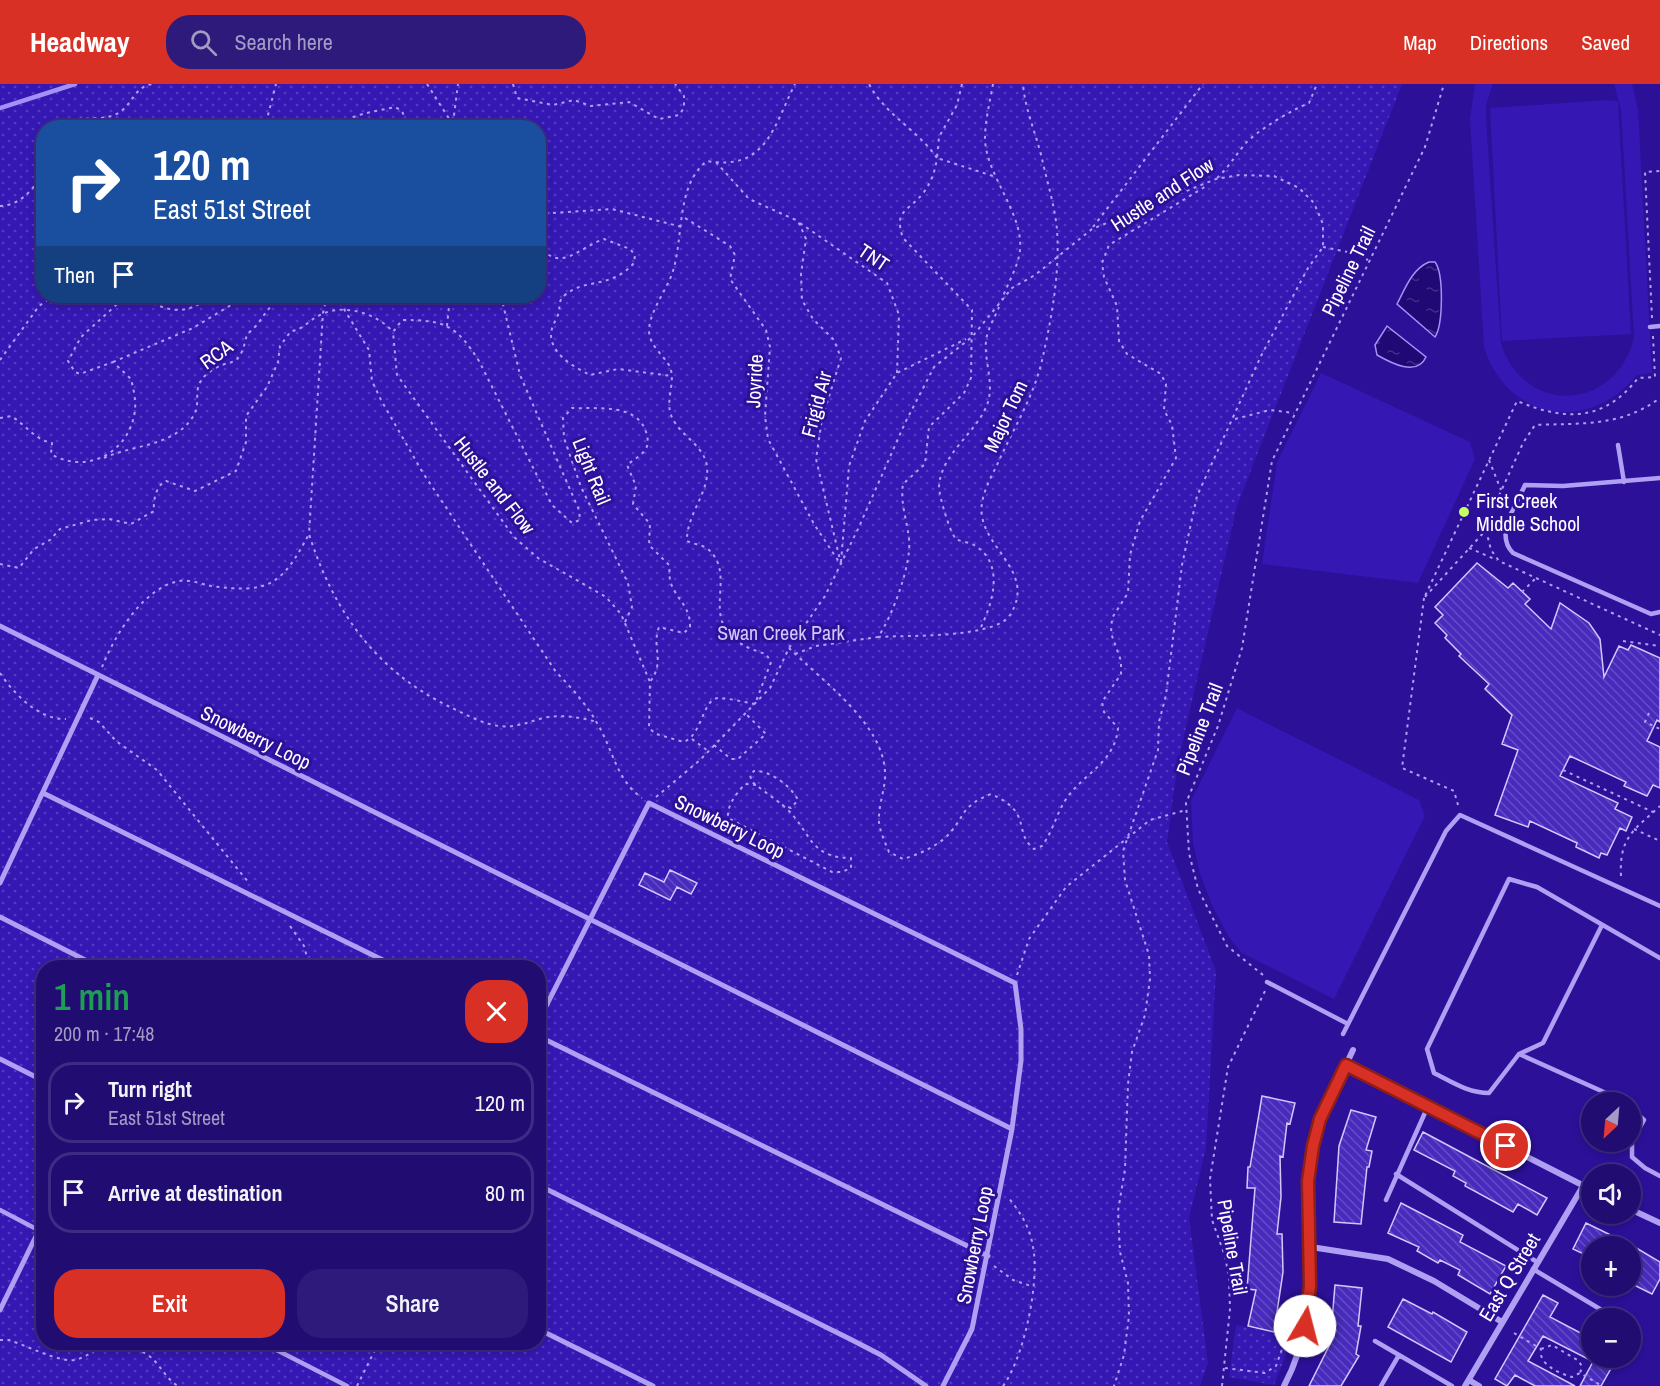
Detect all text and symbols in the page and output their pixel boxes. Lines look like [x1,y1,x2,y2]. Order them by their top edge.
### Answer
search box [166,15,586,69]
text: Headway [30,23,130,61]
icon: search [187,26,220,59]
text: Search here [235,27,333,57]
text: Map [1403,28,1437,57]
text: Directions [1470,28,1548,57]
text: Saved [1581,28,1630,57]
text: 120 m [153,137,251,193]
icon: right [54,144,132,222]
street label: Hustle and Flow [1105,151,1219,237]
text: East 51st Street [153,191,311,227]
street label: Pipeline Trail [1315,222,1381,320]
street label: TNT [853,237,895,277]
icon: arrive [107,258,140,291]
text: Then [54,260,95,290]
street label: RCA [194,333,238,375]
street label: Joyride [739,353,769,409]
street label: Frigid Air [794,367,838,440]
street label: Major Tom [977,376,1033,456]
street label: Hustle and Flow [448,430,542,540]
street label: Light Rail [566,433,618,509]
place label: First Creek Middle School [1476,487,1580,537]
marker: First Creek Middle School [1457,505,1471,519]
park label: Swan Creek Park [717,619,846,646]
street label: Pipeline Trail [1169,679,1229,779]
street label: Snowberry Loop [196,699,316,775]
street label: Snowberry Loop [670,788,790,864]
text: 1 min [54,973,130,1021]
button: close [465,980,528,1043]
text: 200 m · 17:48 [54,1020,154,1047]
text: Turn right [108,1074,192,1104]
icon: right [57,1086,90,1119]
text: 120 m [475,1088,525,1118]
north arrow [1581,1092,1641,1152]
map controls [1581,1092,1641,1368]
text: East 51st Street [108,1104,225,1131]
pin [1480,1120,1531,1171]
icon: arrive [1489,1129,1522,1162]
button: sound [1581,1164,1641,1224]
icon: arrive [57,1176,90,1209]
text: Arrive at destination [108,1178,282,1208]
text: 80 m [485,1178,525,1208]
street label: Snowberry Loop [949,1184,999,1306]
street label: Pipeline Trail [1211,1197,1255,1297]
street label: East Q Street [1472,1227,1546,1326]
button: + [1581,1236,1641,1296]
button: Exit [54,1269,285,1338]
button: Share [297,1269,528,1338]
position arrow [1273,1294,1337,1358]
button: − [1581,1308,1641,1368]

